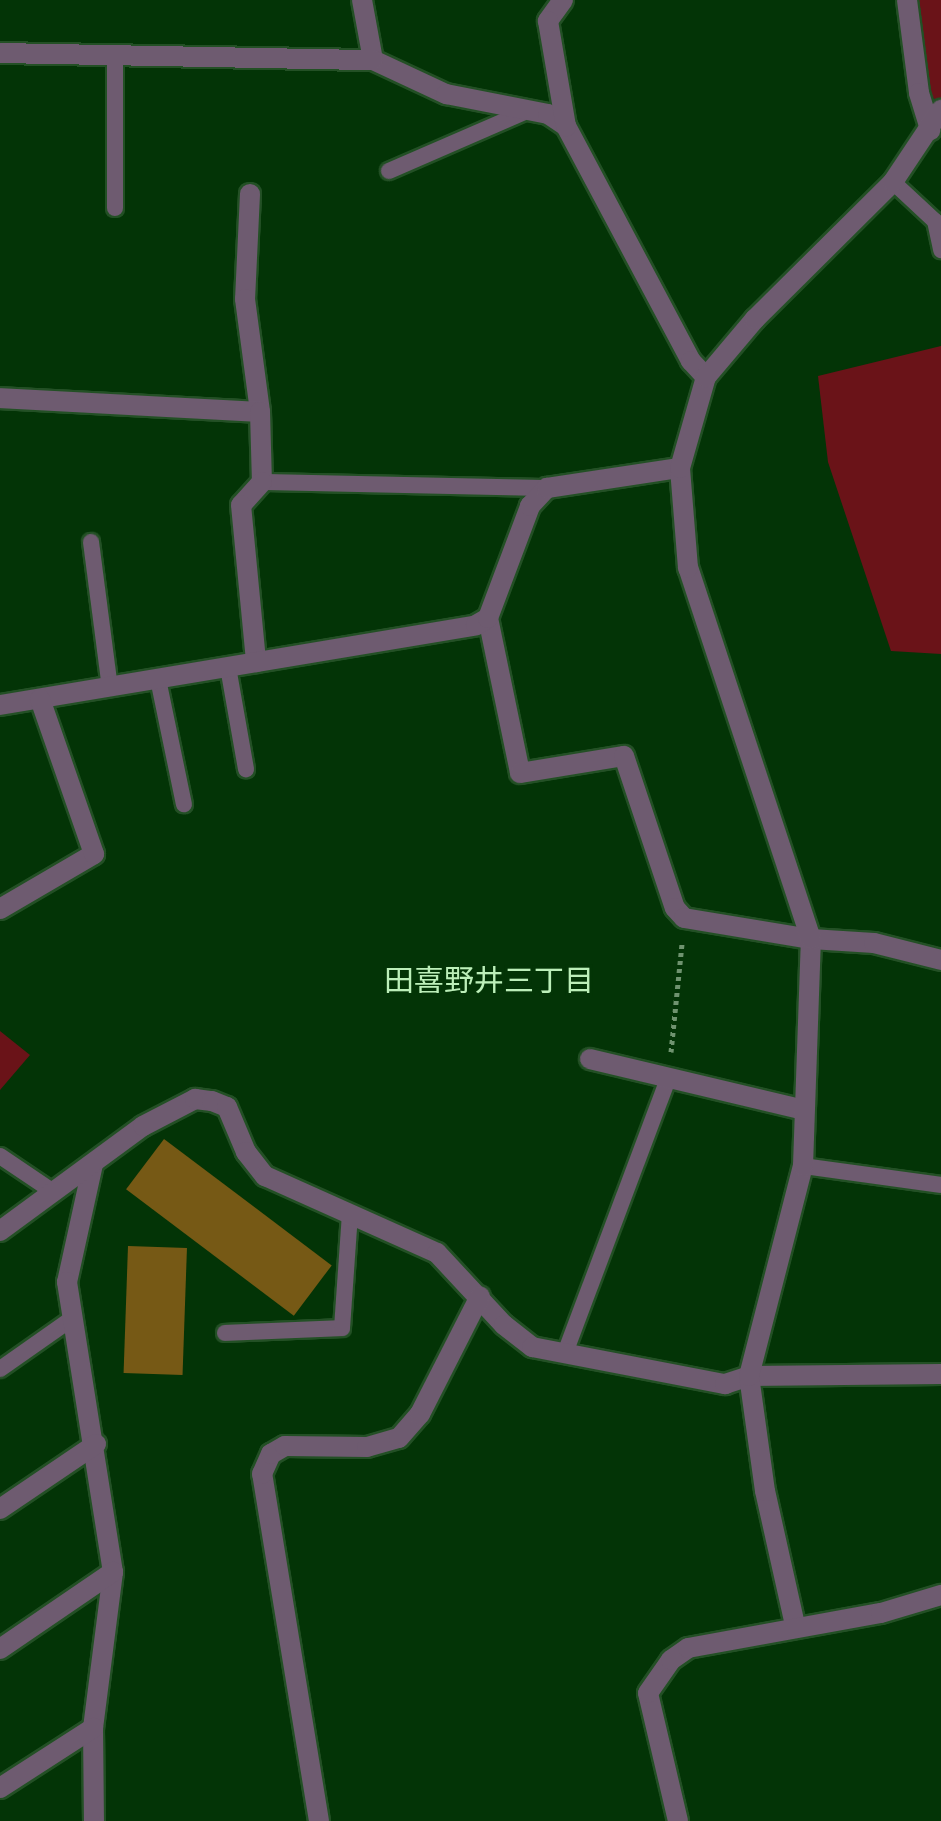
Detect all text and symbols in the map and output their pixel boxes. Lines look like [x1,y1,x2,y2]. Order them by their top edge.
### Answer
district label: 田喜野井三丁目 [384,963,594,999]

